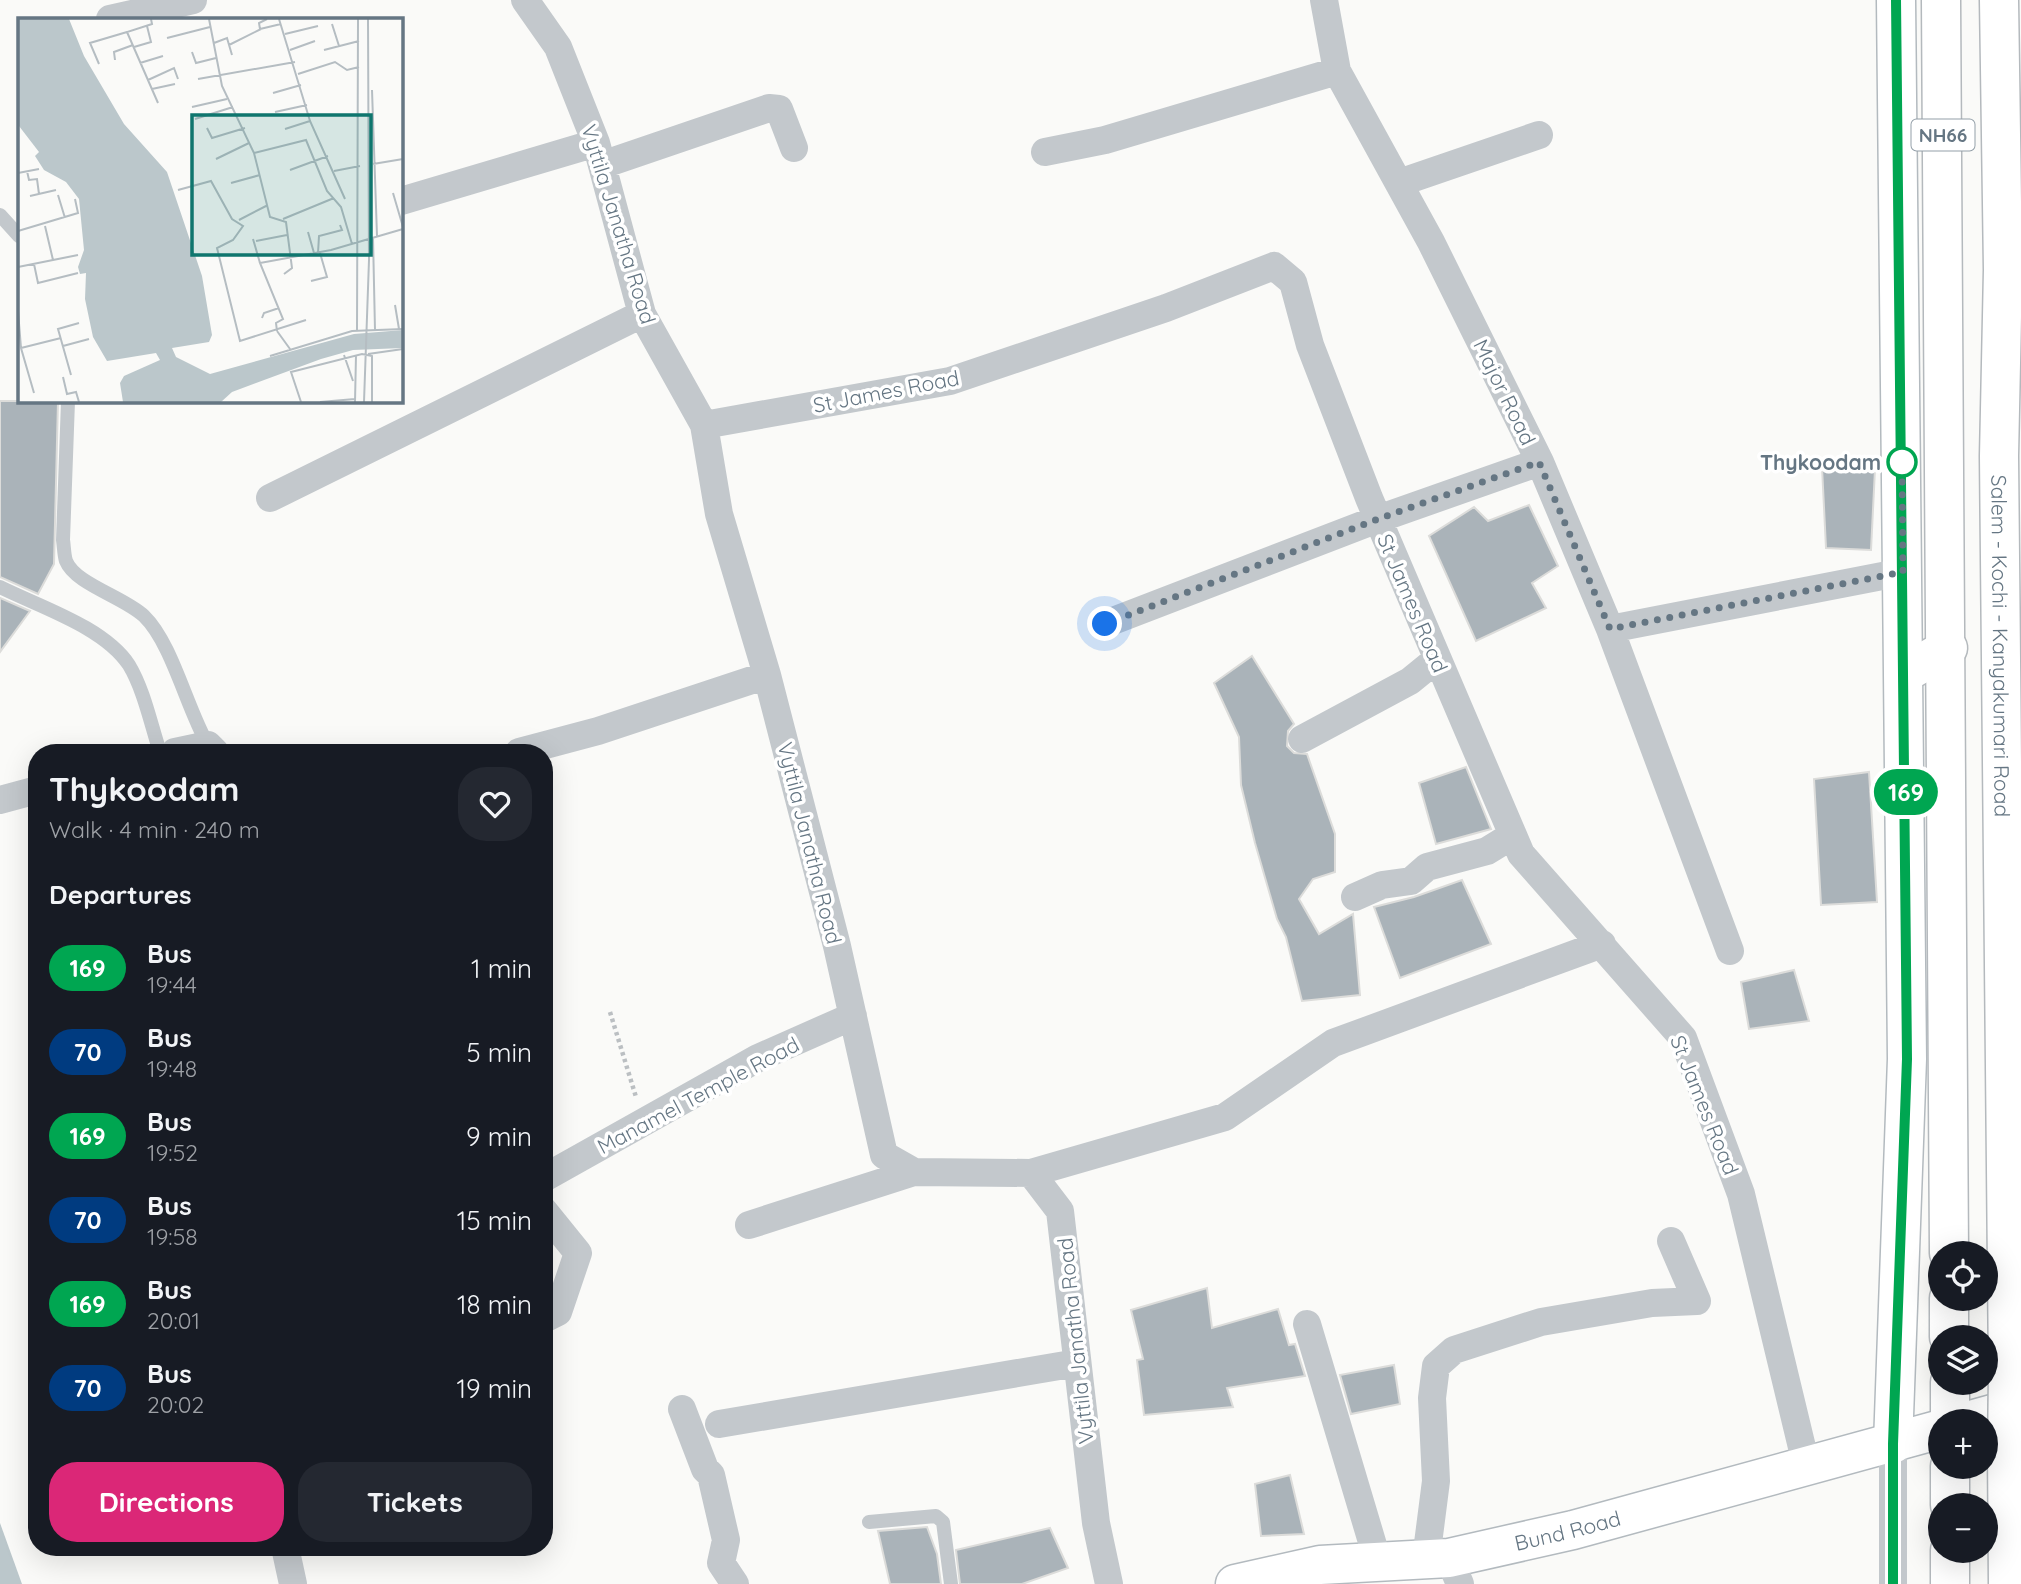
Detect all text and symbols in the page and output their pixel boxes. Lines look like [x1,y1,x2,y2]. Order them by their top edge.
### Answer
inset map [18,18,402,402]
road number: NH66 [1912,119,1974,150]
street label: Vyttila Janatha Road [576,121,662,327]
street label: Major Road [1468,335,1542,449]
street label: St James Road [811,364,961,418]
marker: Thykoodam [1887,447,1917,477]
place label: Thykoodam [1760,449,1881,475]
street label: Salem - Kochi - Kanyakumari Road [1986,475,2016,817]
street label: St James Road [1372,530,1454,676]
your location [1087,606,1122,641]
street label: Vyttila Janatha Road [772,739,848,947]
button: heart [458,767,532,841]
text: Thykoodam [49,768,239,809]
line badge: 169 [1866,769,1946,815]
text: 169 [1888,777,1924,807]
text: Walk · 4 min · 240 m [49,815,260,844]
text: Departures [49,878,192,911]
text: Bus [147,937,192,970]
text: 1 min [471,952,532,985]
text: 169 [69,953,106,983]
text: 19:44 [147,970,197,999]
text: Bus [147,1021,192,1054]
street label: Manamel Temple Road [593,1031,803,1159]
street label: St James Road [1665,1031,1745,1179]
text: 5 min [466,1036,532,1069]
text: 70 [74,1037,101,1067]
text: 19:48 [147,1054,197,1083]
text: Bus [147,1105,192,1138]
text: 9 min [466,1120,532,1153]
text: 169 [69,1121,106,1151]
text: 19:52 [147,1138,198,1167]
text: Bus [147,1189,192,1222]
text: 15 min [457,1204,532,1237]
text: 70 [74,1205,101,1235]
text: 19:58 [147,1222,198,1251]
street label: Vyttila Janatha Road [1051,1237,1099,1445]
map controls [1928,1241,1998,1563]
button: locate [1928,1241,1998,1311]
text: Bus [147,1273,192,1306]
text: 18 min [457,1288,532,1321]
text: 169 [69,1289,106,1319]
text: 20:01 [147,1306,200,1335]
button: layers [1928,1325,1998,1395]
text: Bus [147,1357,192,1390]
text: 19 min [456,1372,532,1405]
text: 70 [74,1373,101,1403]
text: 20:02 [147,1390,204,1419]
button: + [1928,1409,1998,1479]
button: Directions [49,1462,284,1542]
button: Tickets [298,1462,532,1542]
button: − [1928,1493,1998,1563]
street label: Bund Road [1512,1505,1623,1556]

